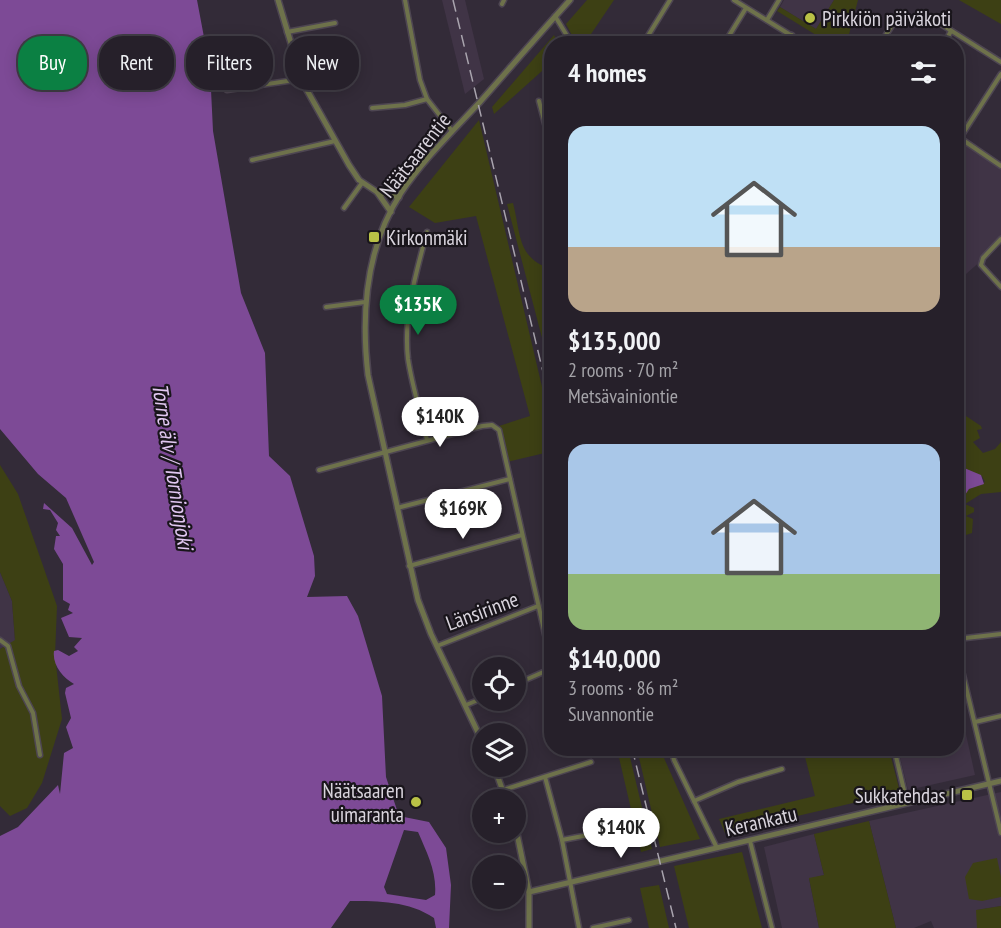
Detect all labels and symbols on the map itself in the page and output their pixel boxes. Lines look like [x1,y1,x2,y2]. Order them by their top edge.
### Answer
place label: Pirkkiön päiväkoti [822,5,951,32]
marker: Pirkkiön päiväkoti [803,11,817,25]
street label: Näätsaarentie [373,107,457,203]
place label: Kirkonmäki [386,224,468,251]
marker: Kirkonmäki [367,230,381,244]
pin: $135K [376,285,460,336]
water label: Torne älv / Tornionjoki [146,381,200,554]
pin: $140K [398,397,482,448]
pin: $169K [421,489,505,540]
street label: Länsirinne [442,585,522,637]
place label: Näätsaaren uimaranta [323,777,404,828]
place label: Sukkatehdas I [855,782,955,809]
marker: Sukkatehdas I [960,788,974,802]
marker: Näätsaaren uimaranta [409,795,423,809]
street label: Kerankatu [722,800,800,842]
pin: $140K [579,808,663,859]

